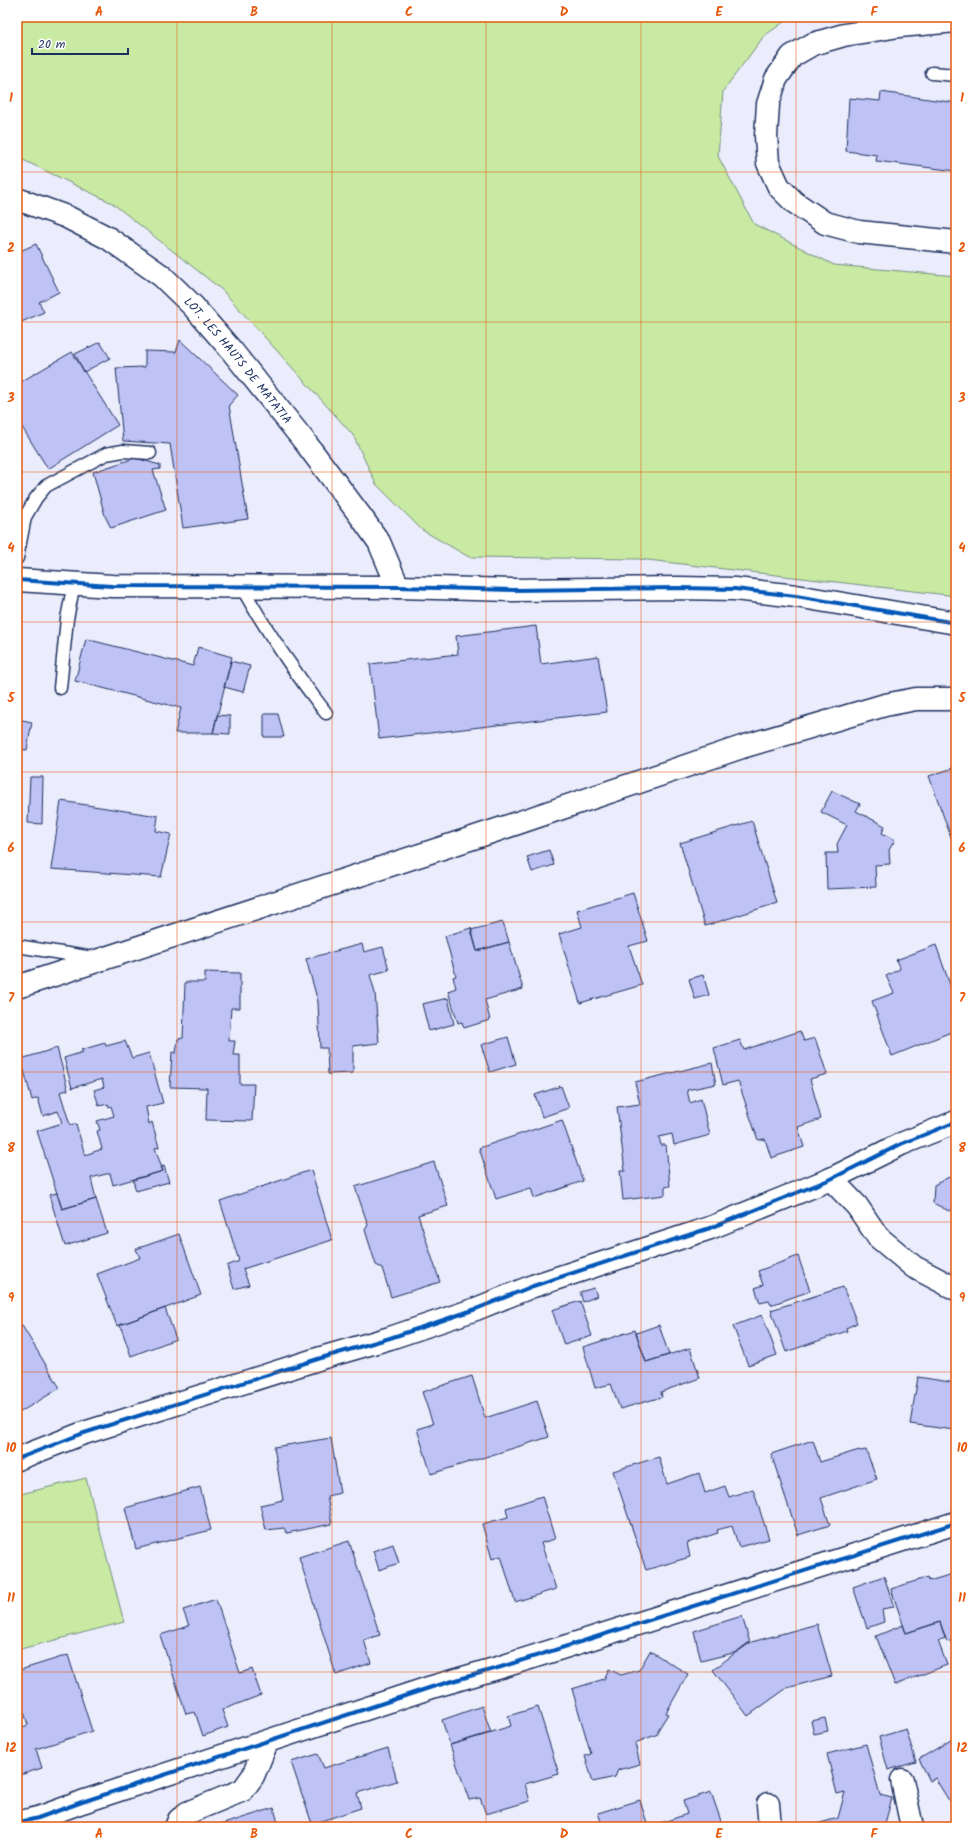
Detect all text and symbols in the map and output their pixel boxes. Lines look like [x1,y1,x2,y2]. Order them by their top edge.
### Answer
text: A [95,2,103,23]
text: B [250,2,258,23]
text: C [405,2,413,23]
text: D [560,2,569,23]
text: E [715,2,723,23]
text: F [870,2,878,23]
scale bar [32,30,128,56]
text: 20 m [38,35,66,54]
text: 1 [9,88,13,109]
text: 1 [960,88,964,109]
text: 2 [7,238,15,259]
text: 2 [958,238,966,259]
street label: LOT. LES HAUTS DE MATATIA [179,293,296,428]
text: 3 [6,388,15,409]
text: 3 [957,388,966,409]
text: 4 [7,538,15,559]
text: 4 [958,538,966,559]
text: 5 [7,688,16,709]
text: 5 [958,688,967,709]
text: 6 [7,838,15,859]
text: 6 [958,838,966,859]
text: 7 [8,988,15,1009]
text: 7 [959,988,966,1009]
text: 8 [7,1138,15,1159]
text: 8 [958,1138,966,1159]
text: 9 [8,1288,15,1309]
text: 9 [959,1288,966,1309]
text: 10 [6,1438,17,1459]
text: 10 [957,1438,968,1459]
text: 11 [7,1588,15,1609]
text: 11 [958,1588,966,1609]
text: 12 [5,1738,17,1759]
text: 12 [956,1738,968,1759]
text: A [95,1824,103,1844]
text: B [250,1824,258,1844]
text: C [405,1824,413,1844]
text: D [560,1824,569,1844]
text: E [715,1824,723,1844]
text: F [870,1824,878,1844]

